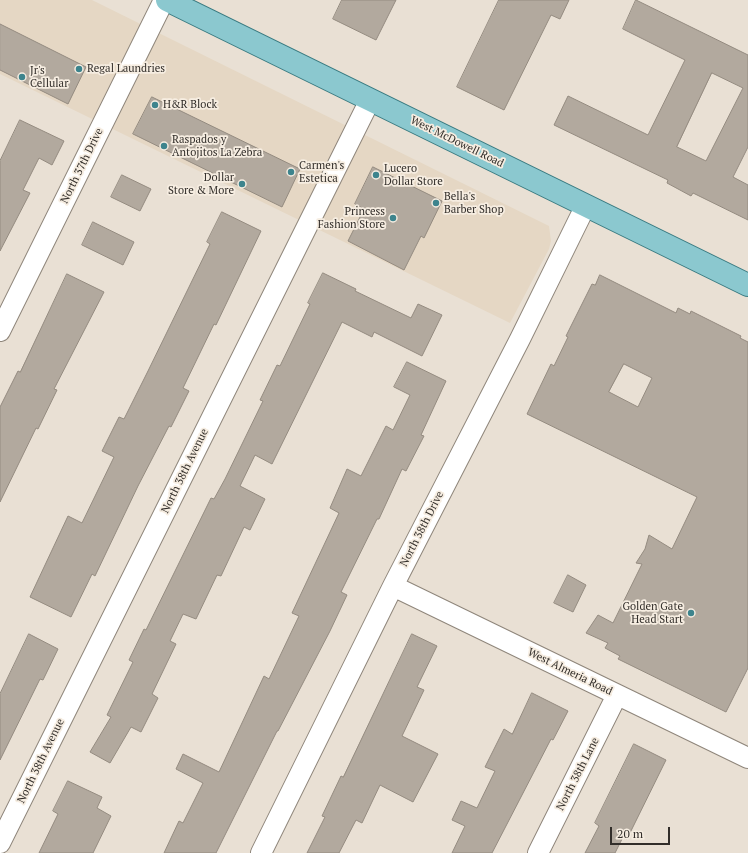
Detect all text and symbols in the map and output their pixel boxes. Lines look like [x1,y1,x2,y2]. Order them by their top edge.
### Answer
place label: Regal Laundries [87,62,165,76]
place label: Jr's Cellular [30,64,68,90]
marker: Regal Laundries [74,64,84,74]
marker: Jr's Cellular [17,72,27,82]
place label: H&R Block [163,98,217,112]
marker: H&R Block [150,100,160,110]
street label: West McDowell Road [408,114,506,170]
street label: North 37th Drive [58,126,106,206]
place label: Raspados y Antojitos La Zebra [172,133,262,159]
marker: Raspados y Antojitos La Zebra [159,141,169,151]
place label: Carmen's Estetica [299,159,344,185]
place label: Lucero Dollar Store [384,162,443,188]
marker: Carmen's Estetica [286,167,296,177]
marker: Lucero Dollar Store [371,170,381,180]
place label: Dollar Store & More [168,171,234,197]
marker: Dollar Store & More [237,179,247,189]
place label: Bella's Barber Shop [444,190,504,216]
marker: Bella's Barber Shop [431,198,441,208]
place label: Princess Fashion Store [318,205,385,231]
marker: Princess Fashion Store [388,213,398,223]
street label: North 38th Avenue [159,427,211,515]
street label: North 38th Drive [397,489,447,569]
place label: Golden Gate Head Start [622,600,683,626]
marker: Golden Gate Head Start [686,608,696,618]
street label: West Almeria Road [525,646,615,698]
street label: North 38th Avenue [15,717,67,805]
street label: North 38th Lane [554,735,602,813]
scale bar [612,819,672,845]
text: 20 m [617,826,643,841]

